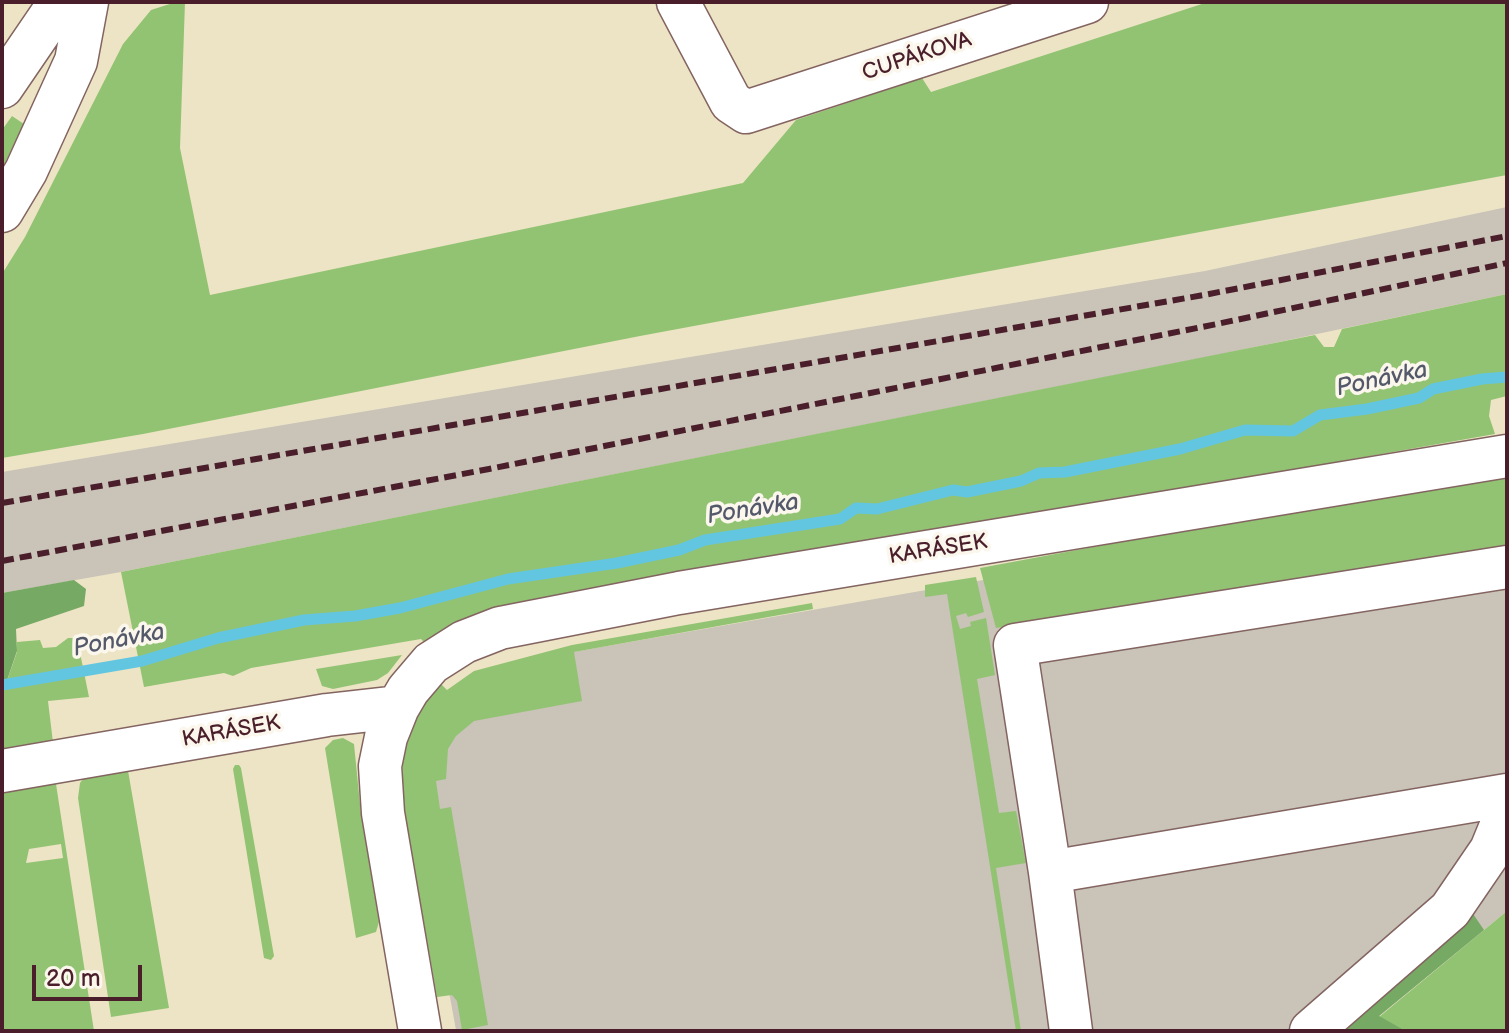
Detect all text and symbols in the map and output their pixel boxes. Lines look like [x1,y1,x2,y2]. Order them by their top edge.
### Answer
street label: CUPÁKOVA [859,27,975,87]
water label: Ponávka [1334,356,1430,404]
water label: Ponávka [705,489,801,531]
street label: KARÁSEK [887,529,989,571]
water label: Ponávka [71,618,167,664]
street label: KARÁSEK [180,710,282,754]
scale bar [36,949,146,999]
text: 20 m [46,964,101,993]

